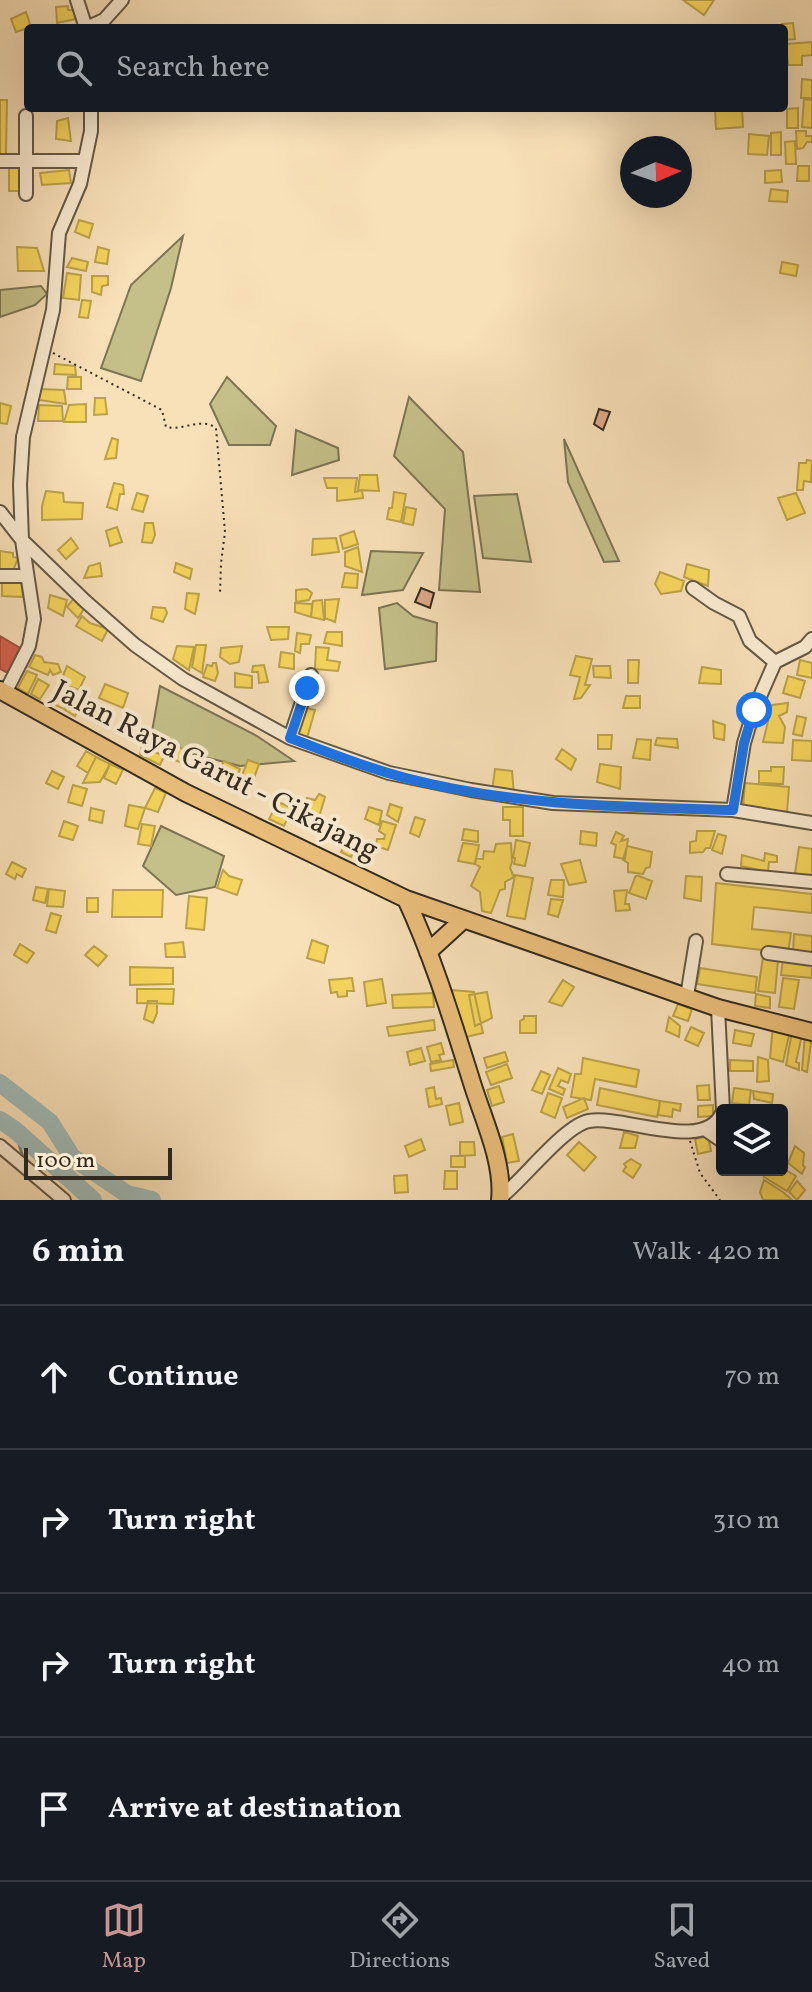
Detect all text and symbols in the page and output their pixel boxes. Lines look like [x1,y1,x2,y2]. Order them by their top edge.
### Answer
search box [24,24,788,112]
icon: search [52,46,96,90]
text: Search here [116,47,270,89]
north arrow [620,136,692,208]
street label: Jalan Raya Garut - Cikajang [45,670,385,872]
route end [289,670,325,706]
route start [736,692,772,728]
map controls [716,1104,788,1176]
button: layers [716,1104,788,1176]
scale bar [24,1144,172,1180]
text: 100 m [36,1146,95,1177]
text: 6 min [32,1229,125,1276]
text: Walk · 420 m [632,1234,780,1270]
icon: ahead [32,1355,76,1399]
text: Continue [108,1356,239,1398]
text: 70 m [725,1359,780,1395]
icon: right [32,1499,76,1543]
text: Turn right [108,1500,256,1542]
text: 310 m [713,1503,780,1539]
icon: right [32,1643,76,1687]
text: Turn right [108,1644,256,1686]
text: 40 m [721,1647,780,1683]
icon: arrive [32,1787,76,1831]
text: Arrive at destination [108,1788,402,1830]
tab: Map [102,1898,146,1977]
tab: Directions [349,1898,450,1977]
tab: Saved [654,1898,710,1977]

